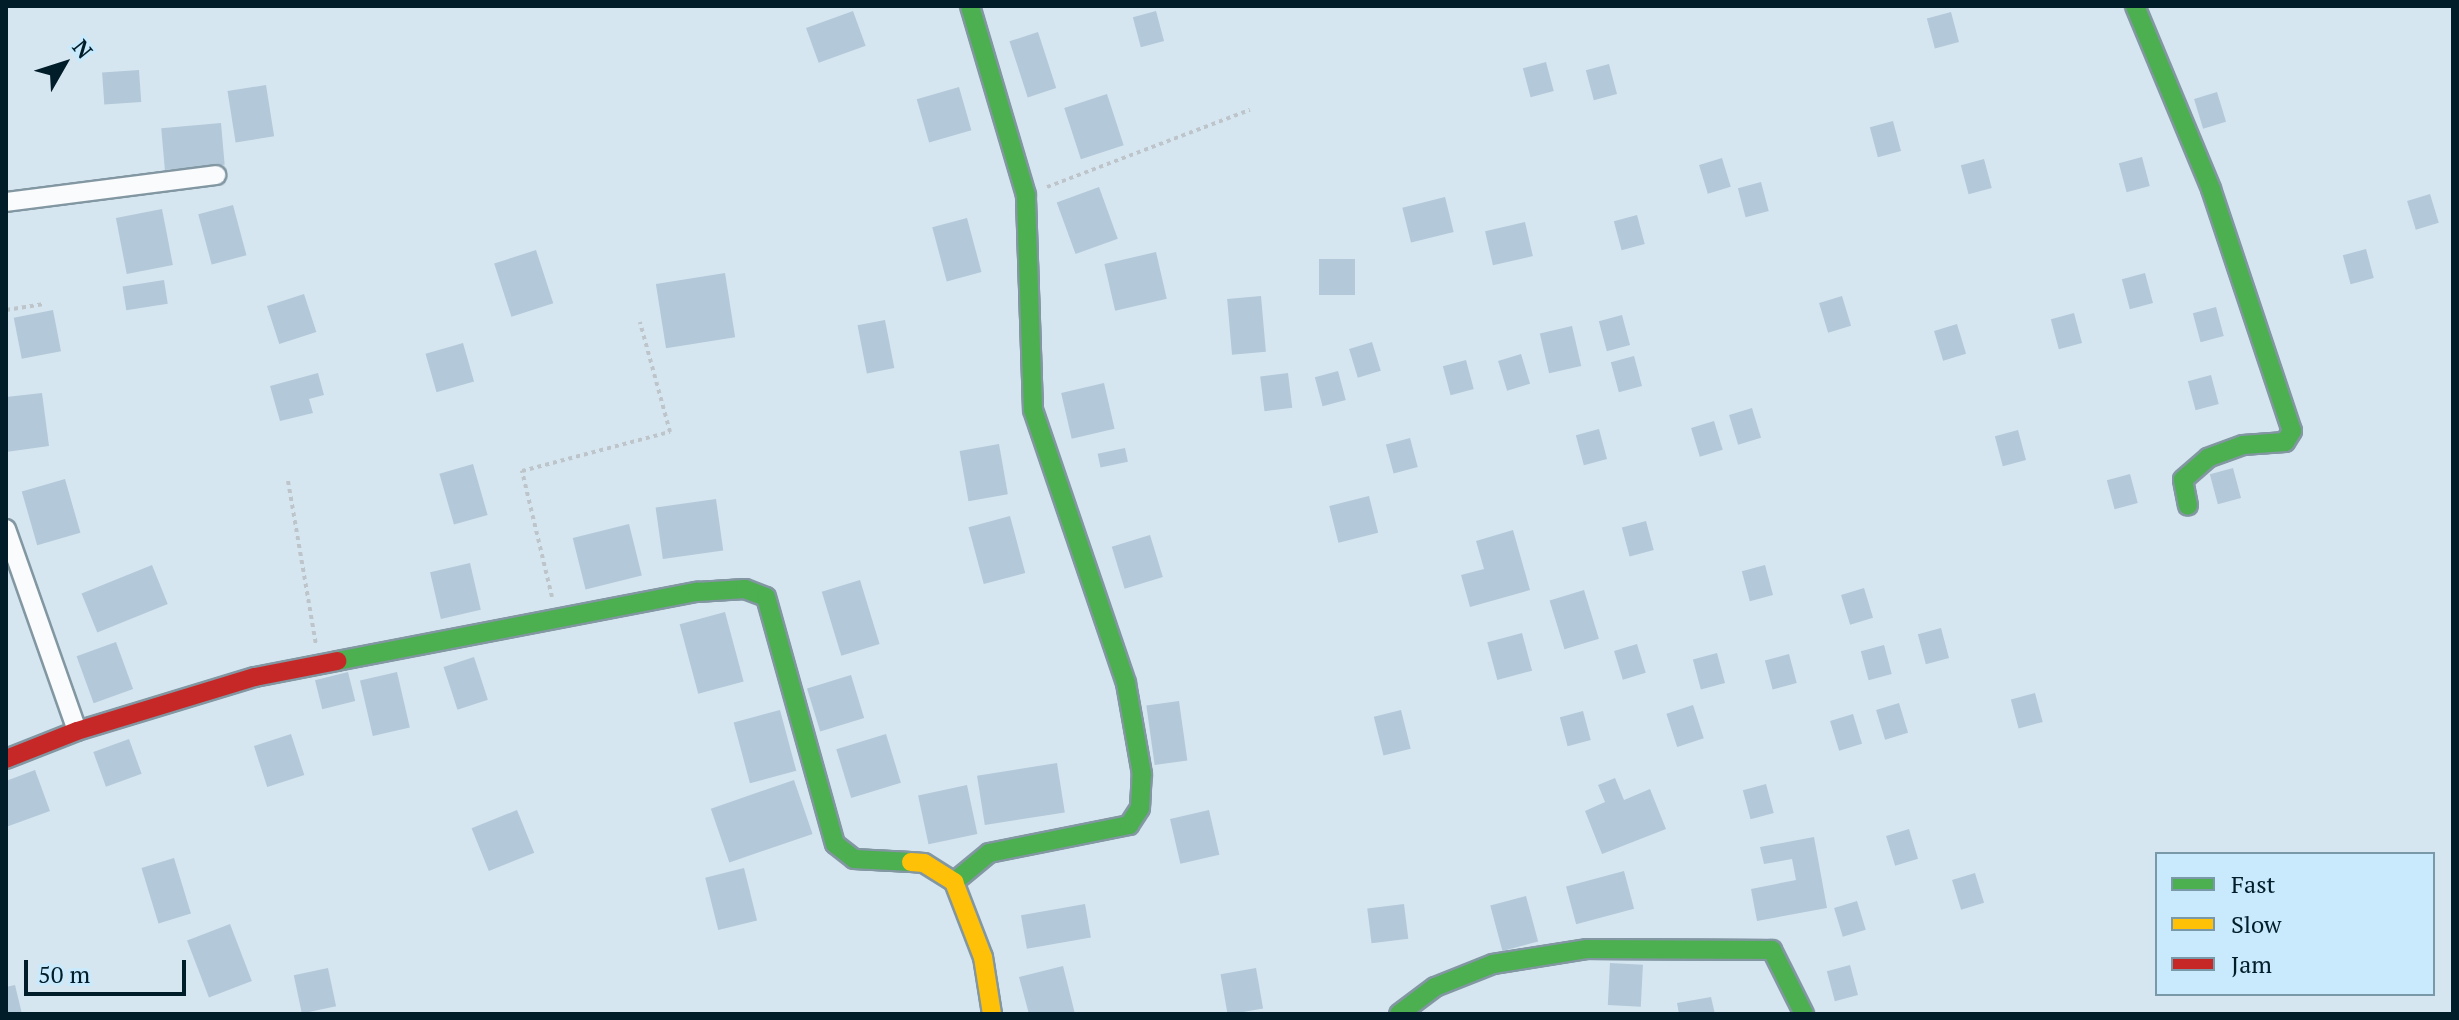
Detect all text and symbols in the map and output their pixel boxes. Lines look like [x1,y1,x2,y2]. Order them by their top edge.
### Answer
north arrow [24,24,104,104]
text: N [67,33,100,64]
legend [2155,852,2435,996]
text: Fast [2231,868,2275,900]
text: Slow [2231,908,2282,940]
scale bar [28,944,190,994]
text: Jam [2231,948,2272,980]
text: 50 m [38,958,90,990]

